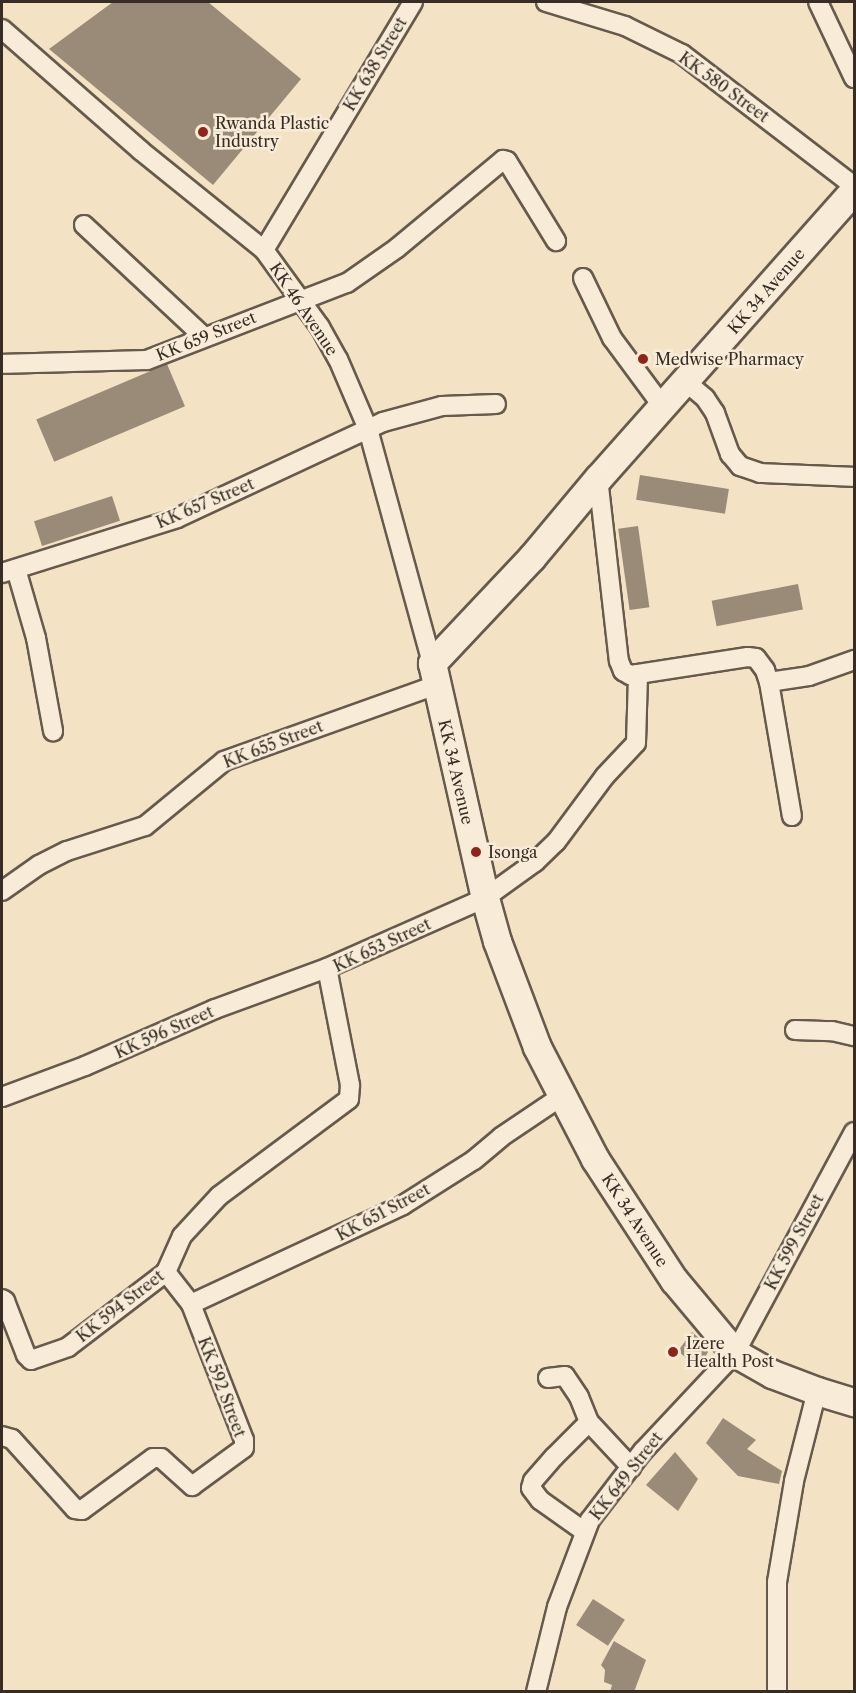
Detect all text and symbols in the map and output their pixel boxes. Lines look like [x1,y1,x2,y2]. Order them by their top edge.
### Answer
street label: KK 638 Street [339,13,411,115]
street label: KK 580 Street [675,48,773,126]
place label: Rwanda Plastic Industry [215,113,329,151]
marker: Rwanda Plastic Industry [196,125,210,139]
street label: KK 34 Avenue [723,244,809,338]
street label: KK 46 Avenue [266,258,342,360]
street label: KK 659 Street [153,307,259,365]
place label: Medwise Pharmacy [655,349,804,369]
marker: Medwise Pharmacy [636,352,650,366]
street label: KK 657 Street [153,474,257,532]
street label: KK 655 Street [220,716,326,772]
street label: KK 34 Avenue [434,717,478,827]
place label: Isonga [488,842,538,862]
marker: Isonga [469,845,483,859]
street label: KK 653 Street [330,914,434,976]
street label: KK 596 Street [112,1002,216,1062]
street label: KK 34 Avenue [597,1169,673,1271]
street label: KK 651 Street [333,1179,433,1245]
street label: KK 599 Street [761,1191,827,1293]
street label: KK 594 Street [72,1266,168,1346]
place label: Izere Health Post [686,1333,774,1371]
street label: KK 592 Street [194,1334,250,1440]
marker: Izere Health Post [664,1343,682,1361]
street label: KK 649 Street [586,1428,666,1524]

